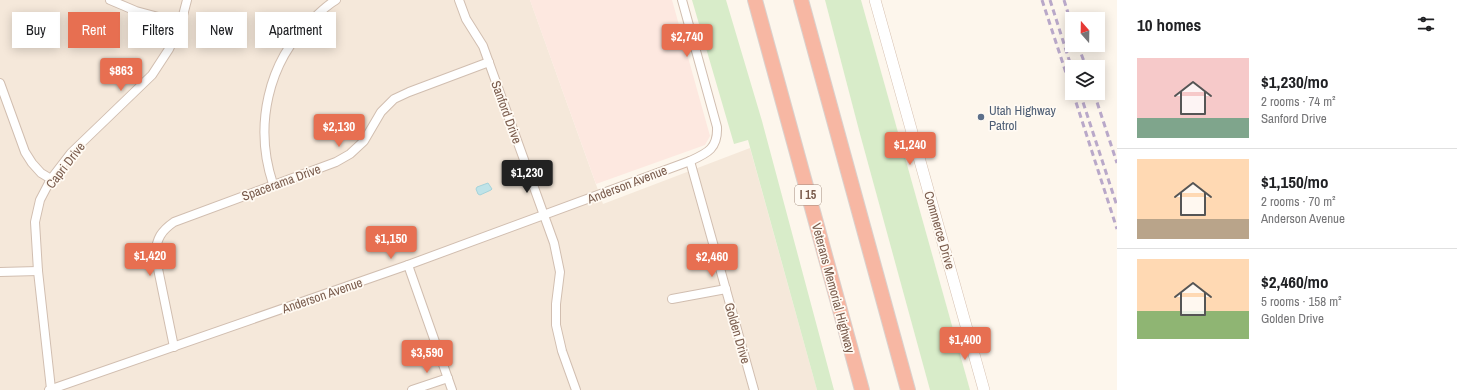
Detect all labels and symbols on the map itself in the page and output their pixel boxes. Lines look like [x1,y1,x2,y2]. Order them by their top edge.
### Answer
north arrow [1065,12,1105,52]
pin: $2,740 [654,24,720,58]
pin: $863 [97,58,145,92]
street label: Sanford Drive [487,78,526,146]
place label: Utah Highway Patrol [989,102,1057,134]
marker: Utah Highway Patrol [976,112,986,122]
pin: $2,130 [306,114,372,148]
pin: $1,240 [877,132,943,166]
street label: Capri Drive [42,139,89,192]
street label: Spacerama Drive [239,160,323,205]
pin: $1,230 [494,160,560,194]
street label: Anderson Avenue [584,161,669,208]
road number: I 15 [795,185,821,205]
street label: Commerce Drive [920,189,959,271]
street label: Veterans Memorial Highway [808,221,859,356]
pin: $1,150 [358,226,424,260]
pin: $1,420 [117,243,183,277]
pin: $2,460 [679,244,745,278]
street label: Anderson Avenue [279,274,365,318]
street label: Golden Drive [721,301,754,366]
pin: $1,400 [932,327,998,361]
pin: $3,590 [394,340,460,374]

